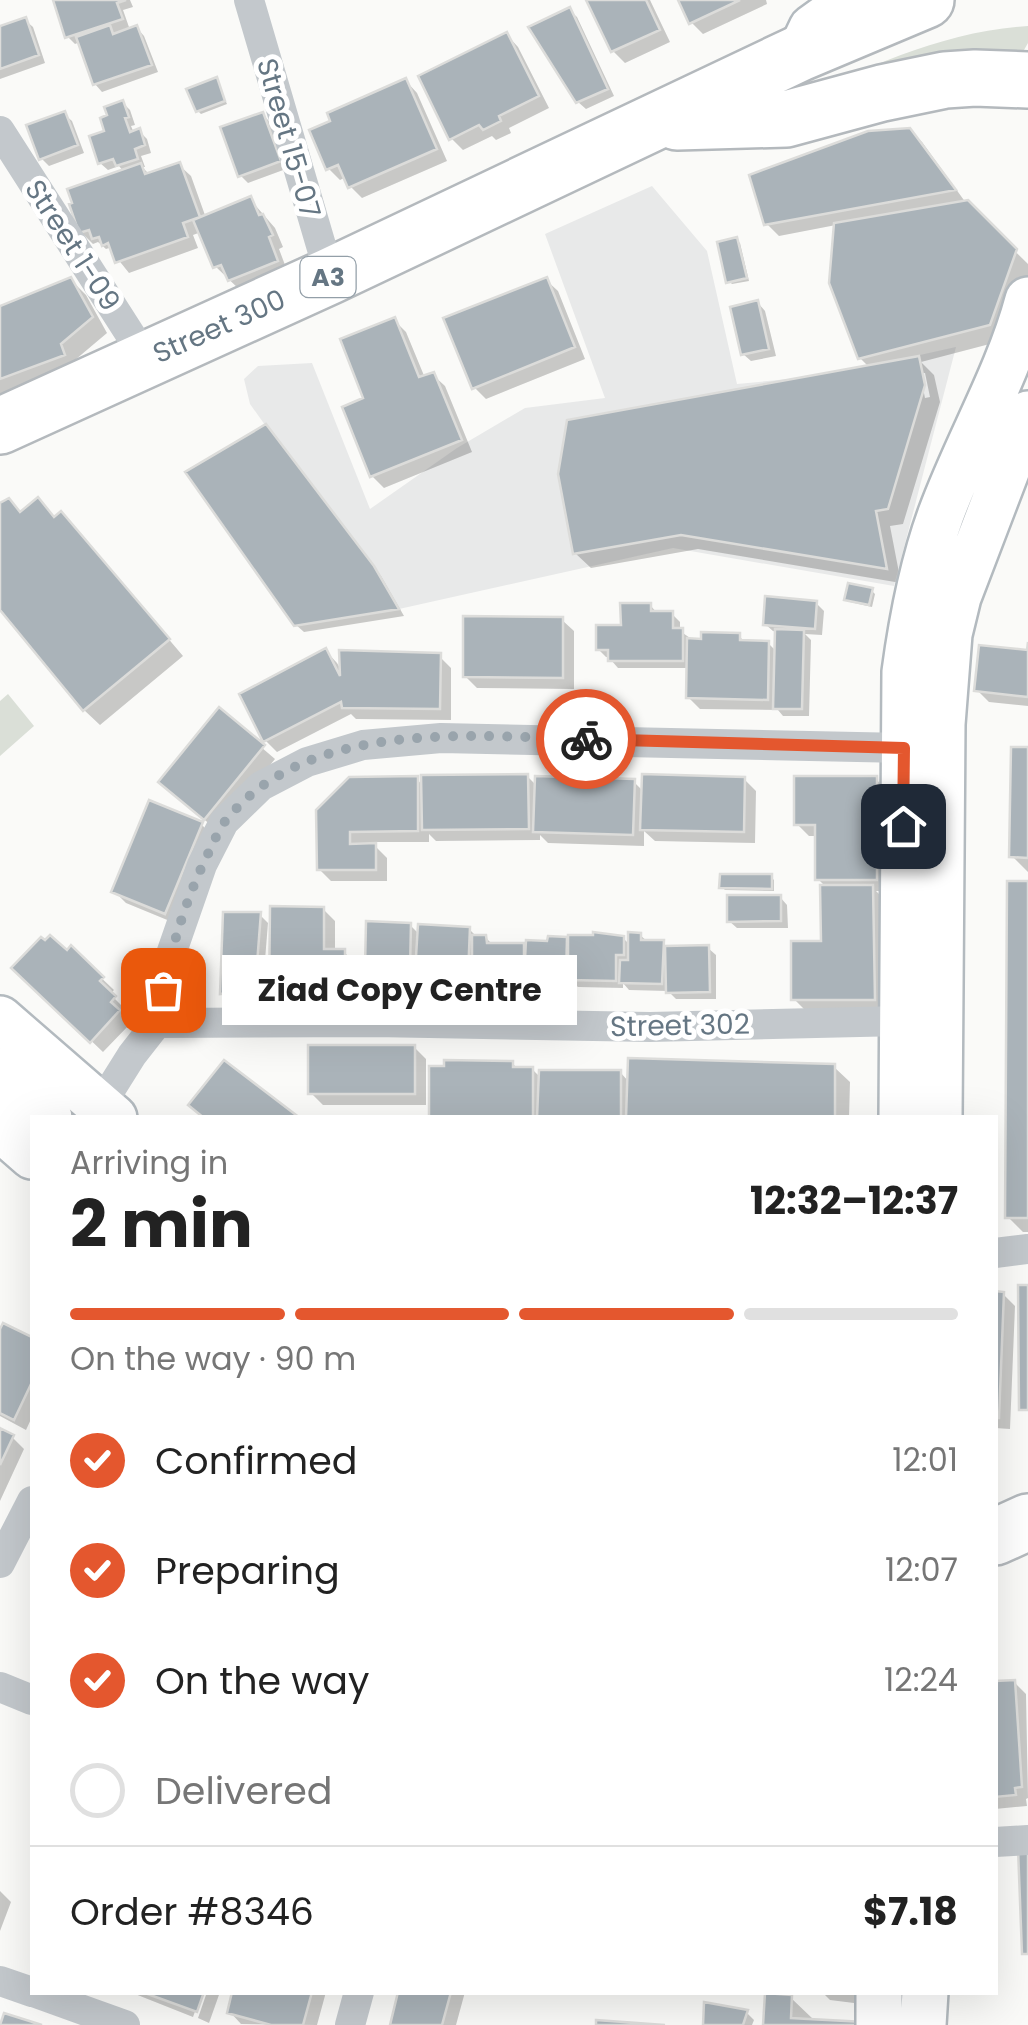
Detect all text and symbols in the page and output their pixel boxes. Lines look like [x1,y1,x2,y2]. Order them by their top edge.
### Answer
street label: Street 15-07 [247,54,330,222]
street label: Street 1-09 [16,172,130,318]
road number: A3 [300,257,356,297]
street label: Street 300 [147,280,292,373]
courier [536,689,636,789]
icon: bike [559,712,614,767]
pin [861,784,946,869]
icon: home [876,799,931,854]
pin [121,948,206,1033]
callout: Ziad Copy Centre [223,955,578,1025]
icon: bag [136,963,191,1018]
text: Ziad Copy Centre [257,967,542,1012]
street label: Street 302 [610,1005,750,1046]
text: Arriving in [70,1140,228,1185]
text: 12:32–12:37 [750,1174,958,1227]
text: 2 min [70,1179,253,1270]
text: On the way · 90 m [70,1336,356,1381]
icon: check [70,1433,125,1488]
text: Confirmed [155,1434,357,1487]
text: 12:01 [892,1437,958,1482]
icon: check [70,1543,125,1598]
text: Preparing [155,1544,340,1597]
text: 12:07 [885,1547,958,1592]
icon: check [70,1653,125,1708]
text: On the way [155,1654,369,1707]
text: 12:24 [884,1657,958,1702]
text: Delivered [155,1764,332,1817]
text: Order #8346 [70,1885,314,1938]
text: $7.18 [863,1885,958,1938]

